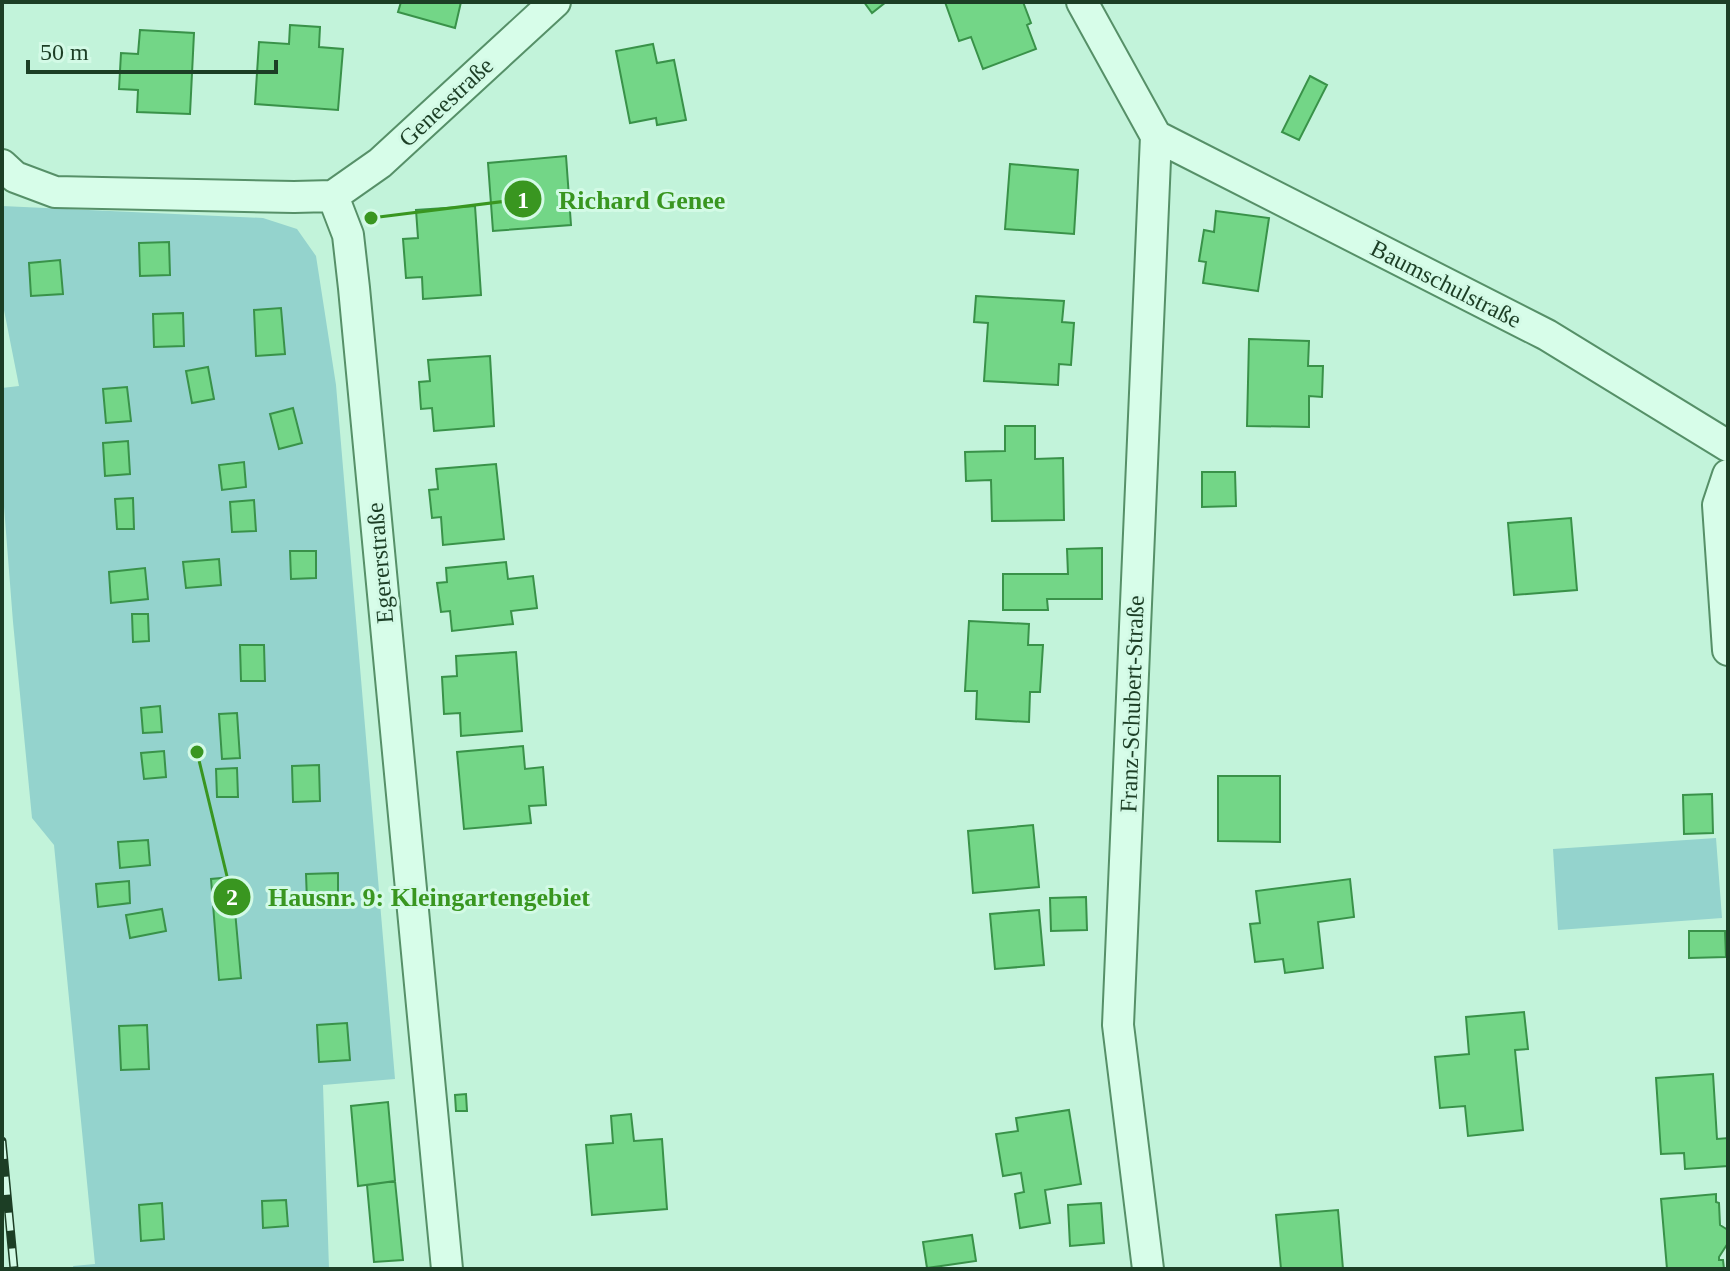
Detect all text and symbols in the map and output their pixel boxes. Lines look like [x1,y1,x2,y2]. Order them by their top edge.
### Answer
scale bar [28,24,276,74]
text: 50 m [40,39,89,65]
street label: Geneestraße [394,52,498,152]
callout: Richard Genee [503,174,741,224]
text: Richard Genee [559,186,725,215]
text: 1 [517,187,529,213]
street label: Baumschulstraße [1366,235,1526,333]
street label: Egererstraße [362,501,398,625]
street label: Franz-Schubert-Straße [1115,595,1149,813]
callout: Hausnr. 9: Kleingartengebiet [212,872,606,922]
text: Hausnr. 9: Kleingartengebiet [268,883,590,912]
text: 2 [226,884,238,910]

